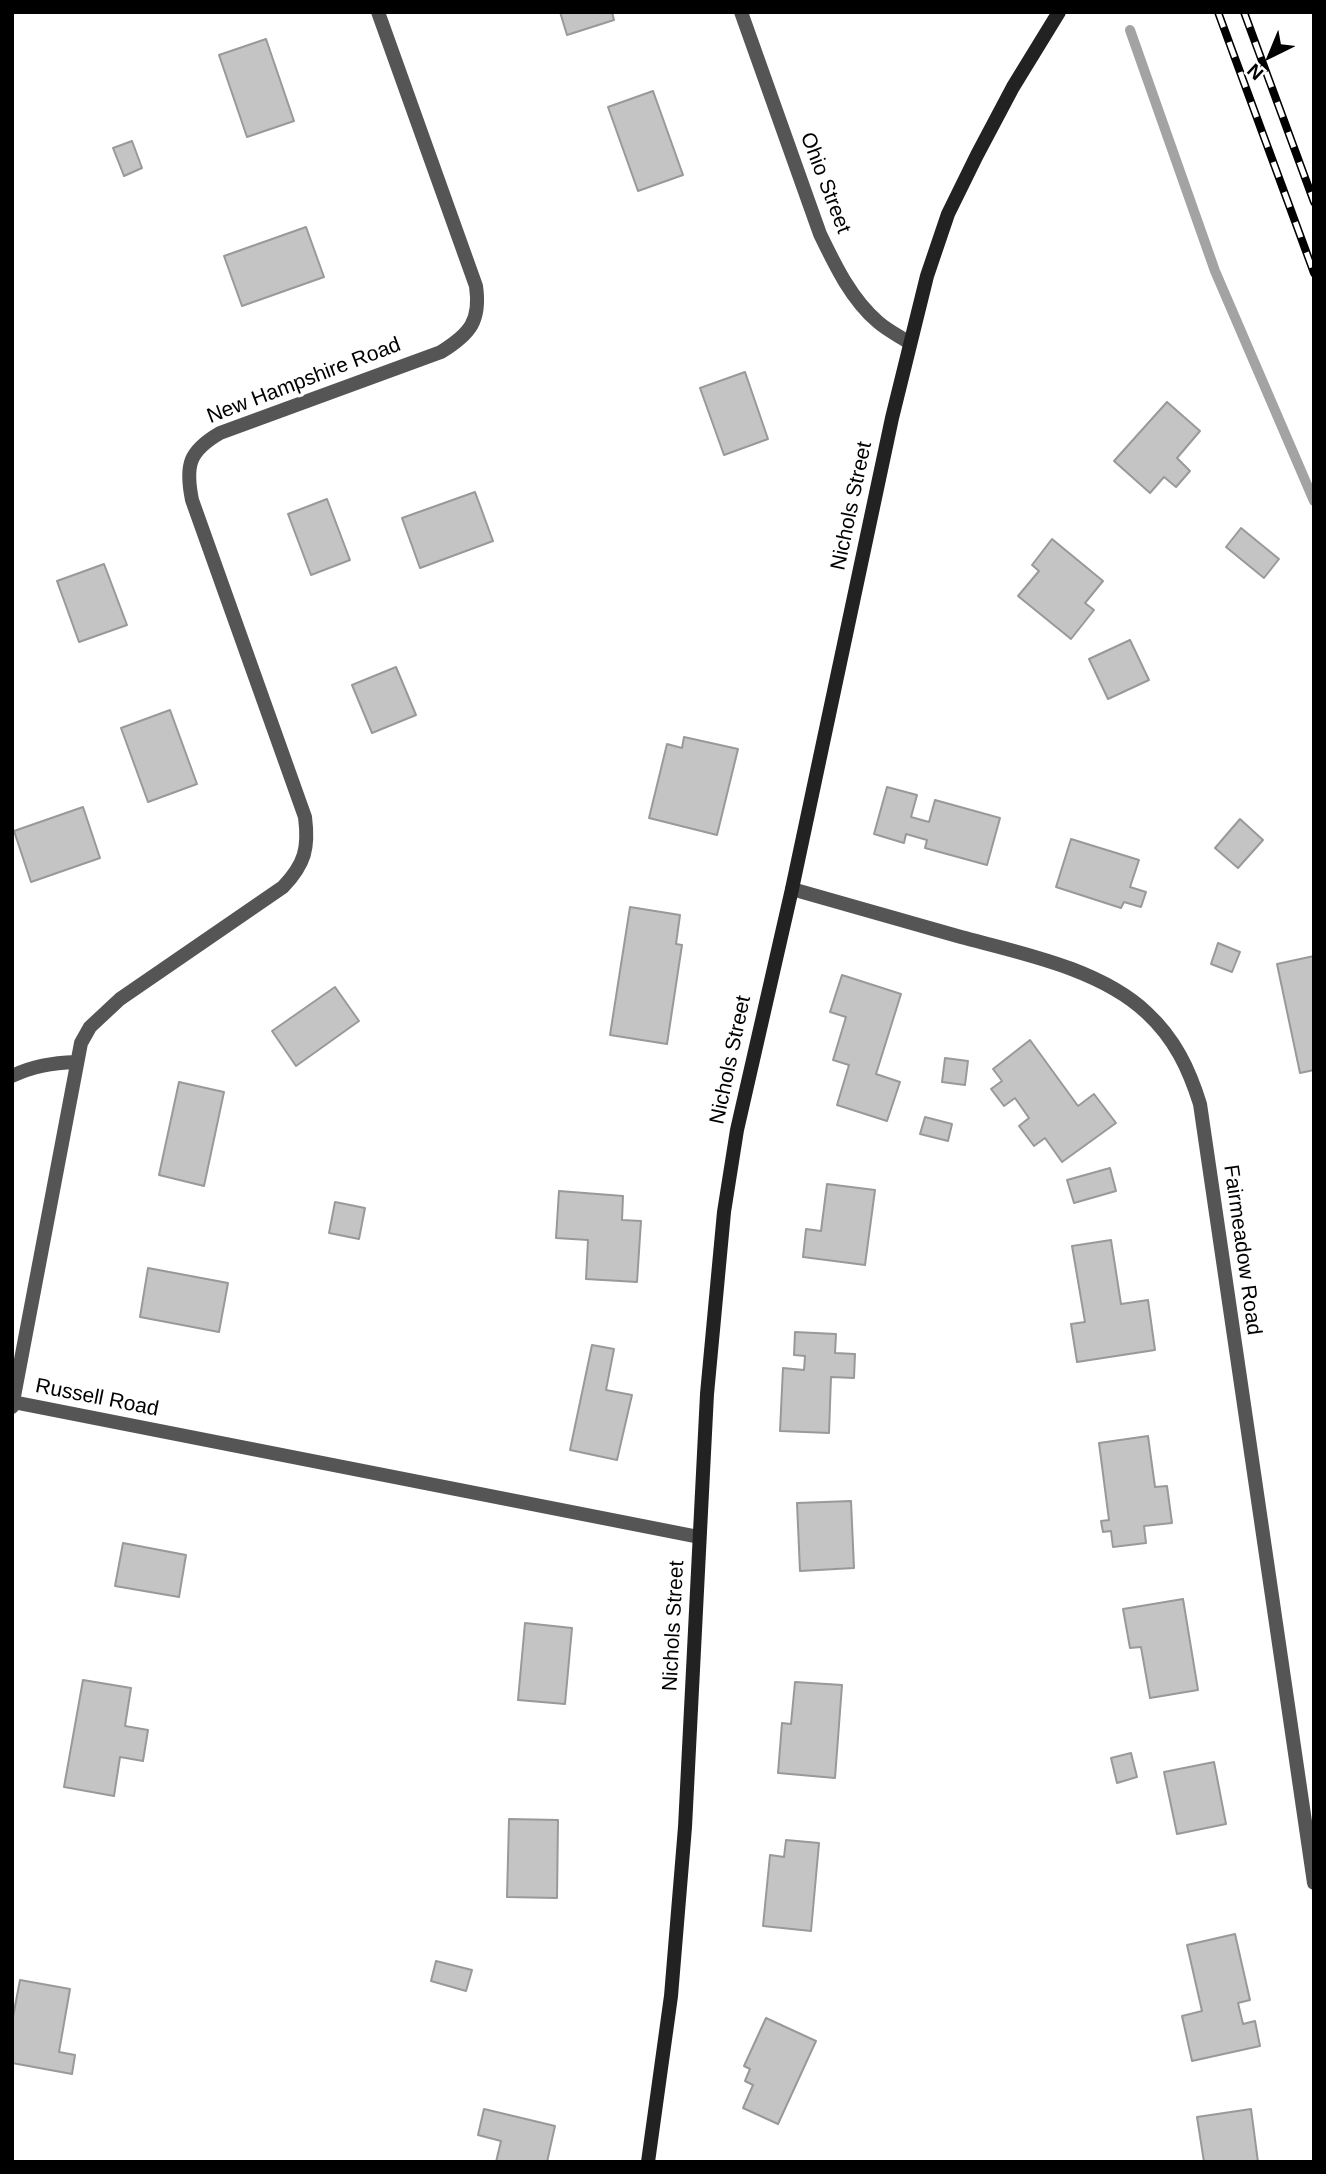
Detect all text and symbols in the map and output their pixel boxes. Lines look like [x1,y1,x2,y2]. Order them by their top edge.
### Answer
north arrow [1235,21,1305,91]
text: N [1243,59,1268,84]
street label: Ohio Street [794,129,856,237]
street label: New Hampshire Road [204,332,404,430]
street label: Nichols Street [826,439,878,573]
street label: Nichols Street [705,993,757,1127]
street label: Fairmeadow Road [1218,1163,1266,1337]
street label: Russell Road [33,1374,161,1422]
street label: Nichols Street [658,1560,690,1692]

